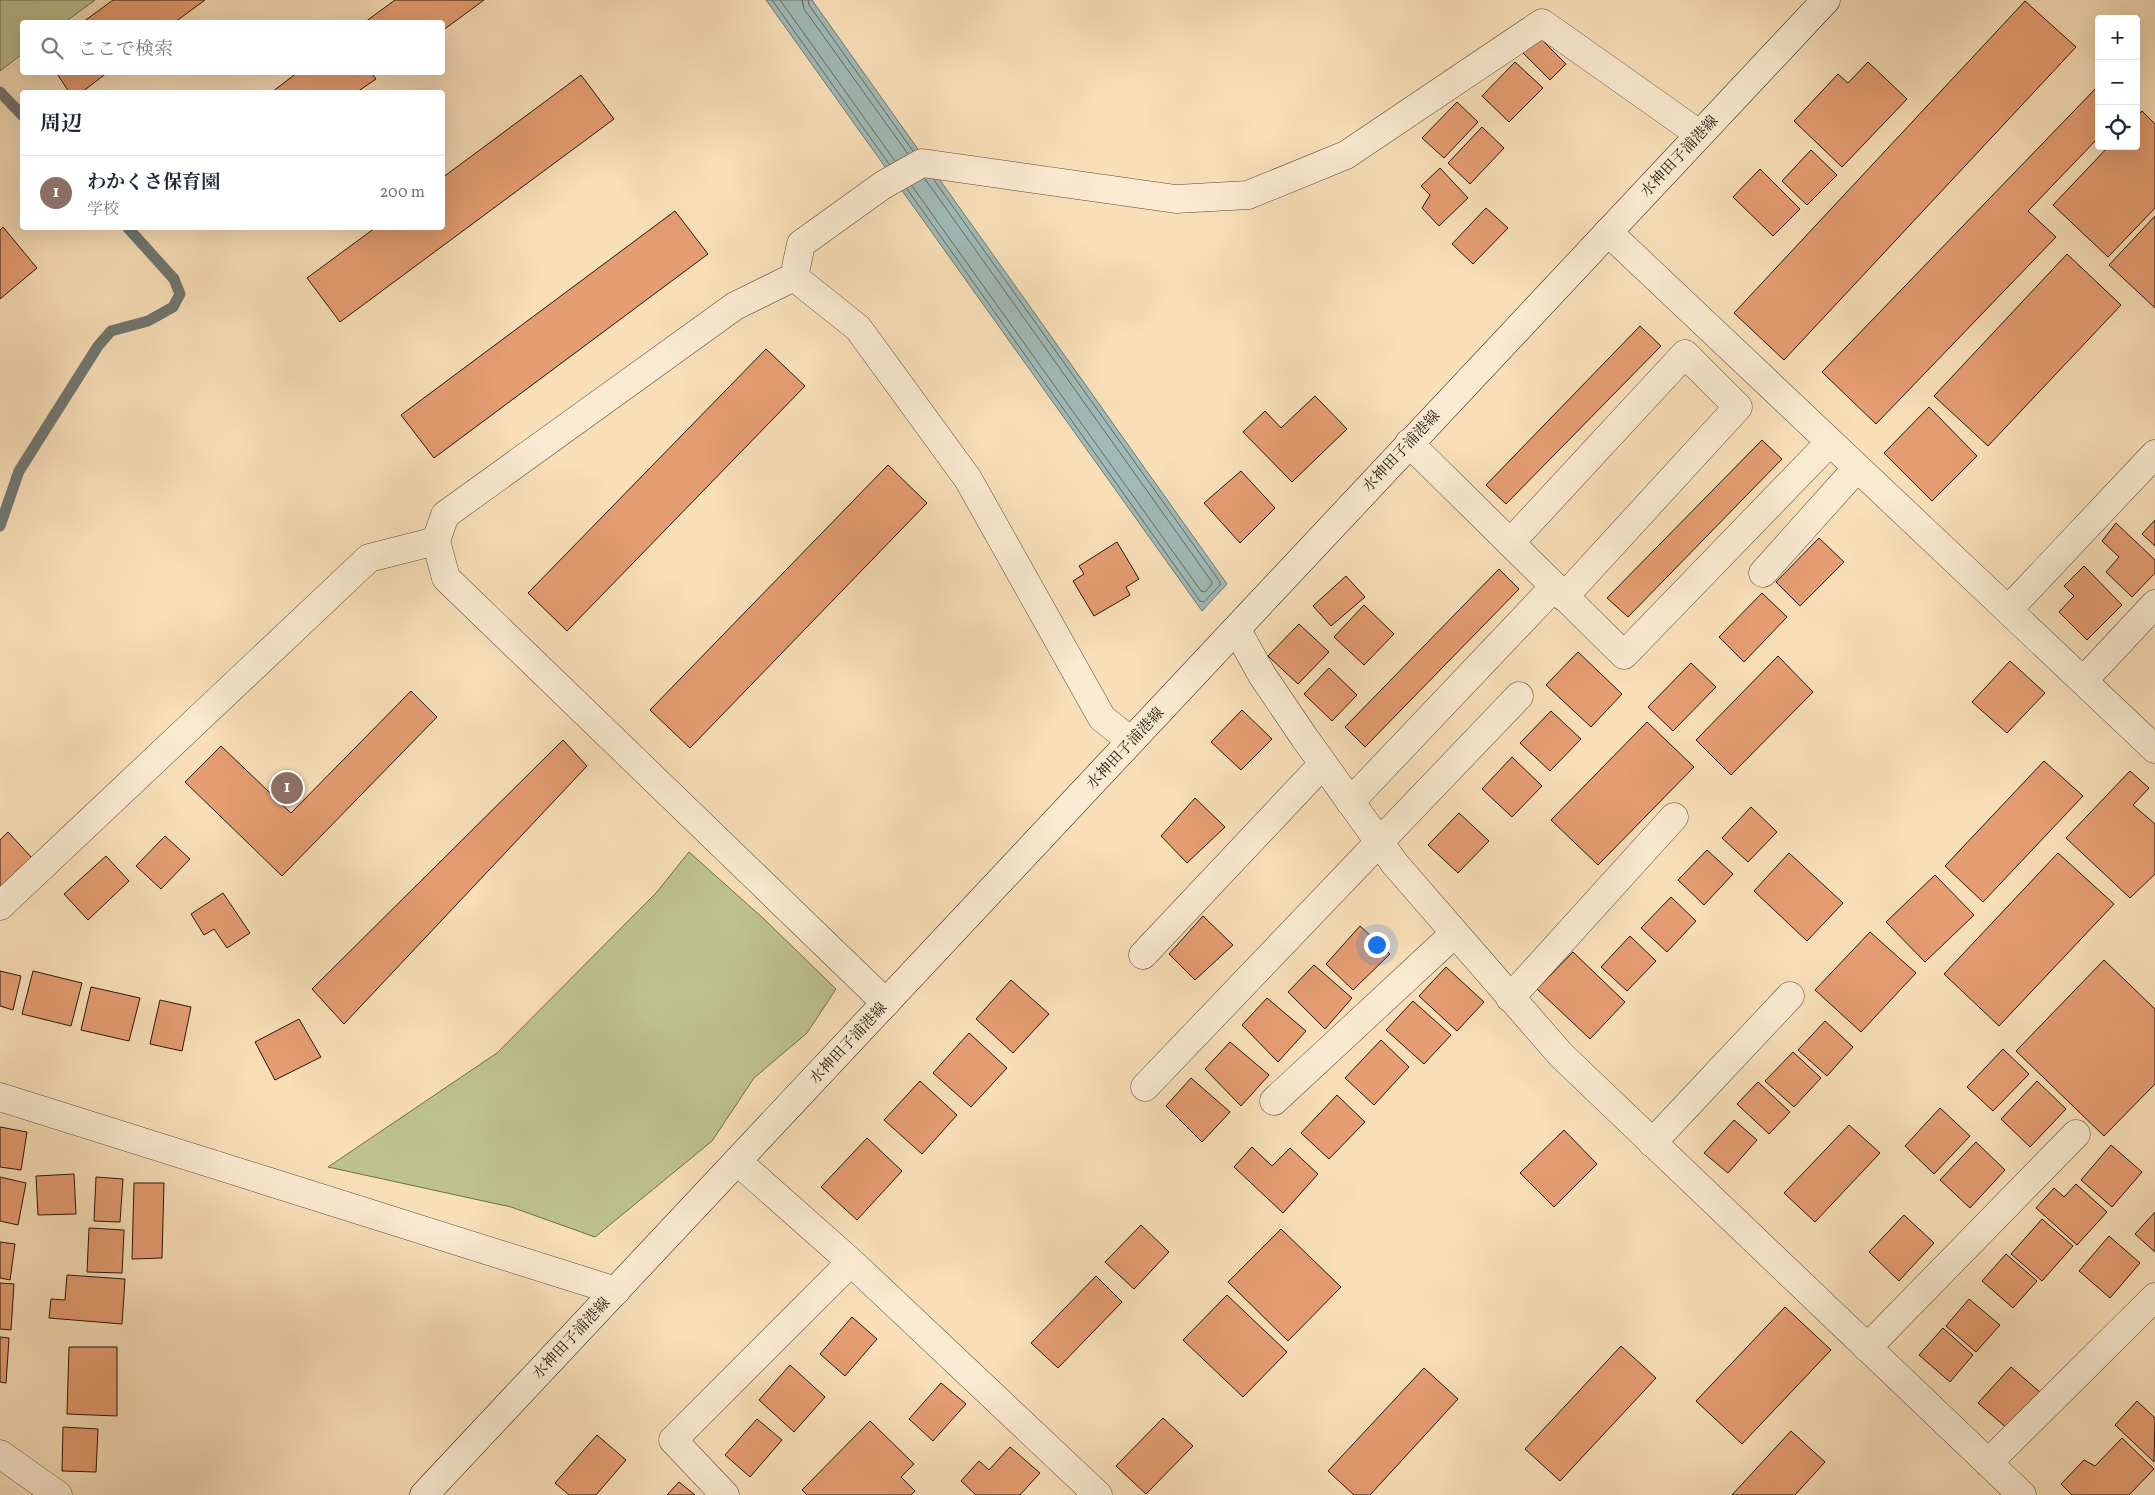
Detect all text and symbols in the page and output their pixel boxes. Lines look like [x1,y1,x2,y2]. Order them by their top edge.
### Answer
map controls [2095,15,2140,150]
button: + [2095,15,2140,60]
search box [20,20,445,75]
icon: search [38,34,66,62]
text: ここで検索 [78,37,173,63]
button: − [2095,60,2140,105]
button: locate [2095,105,2140,150]
text: 周辺 [40,110,82,139]
street label: 水神田子浦港線 [1637,111,1724,203]
text: わかくさ保育園 [87,170,220,196]
text: 1 [53,182,59,204]
text: 200 m [380,182,425,204]
text: 学校 [87,199,119,221]
street label: 水神田子浦港線 [1359,406,1446,498]
street label: 水神田子浦港線 [1083,703,1170,795]
pin: 1 [271,769,303,807]
your location [1364,932,1390,958]
street label: 水神田子浦港線 [806,998,893,1090]
street label: 水神田子浦港線 [529,1293,616,1385]

